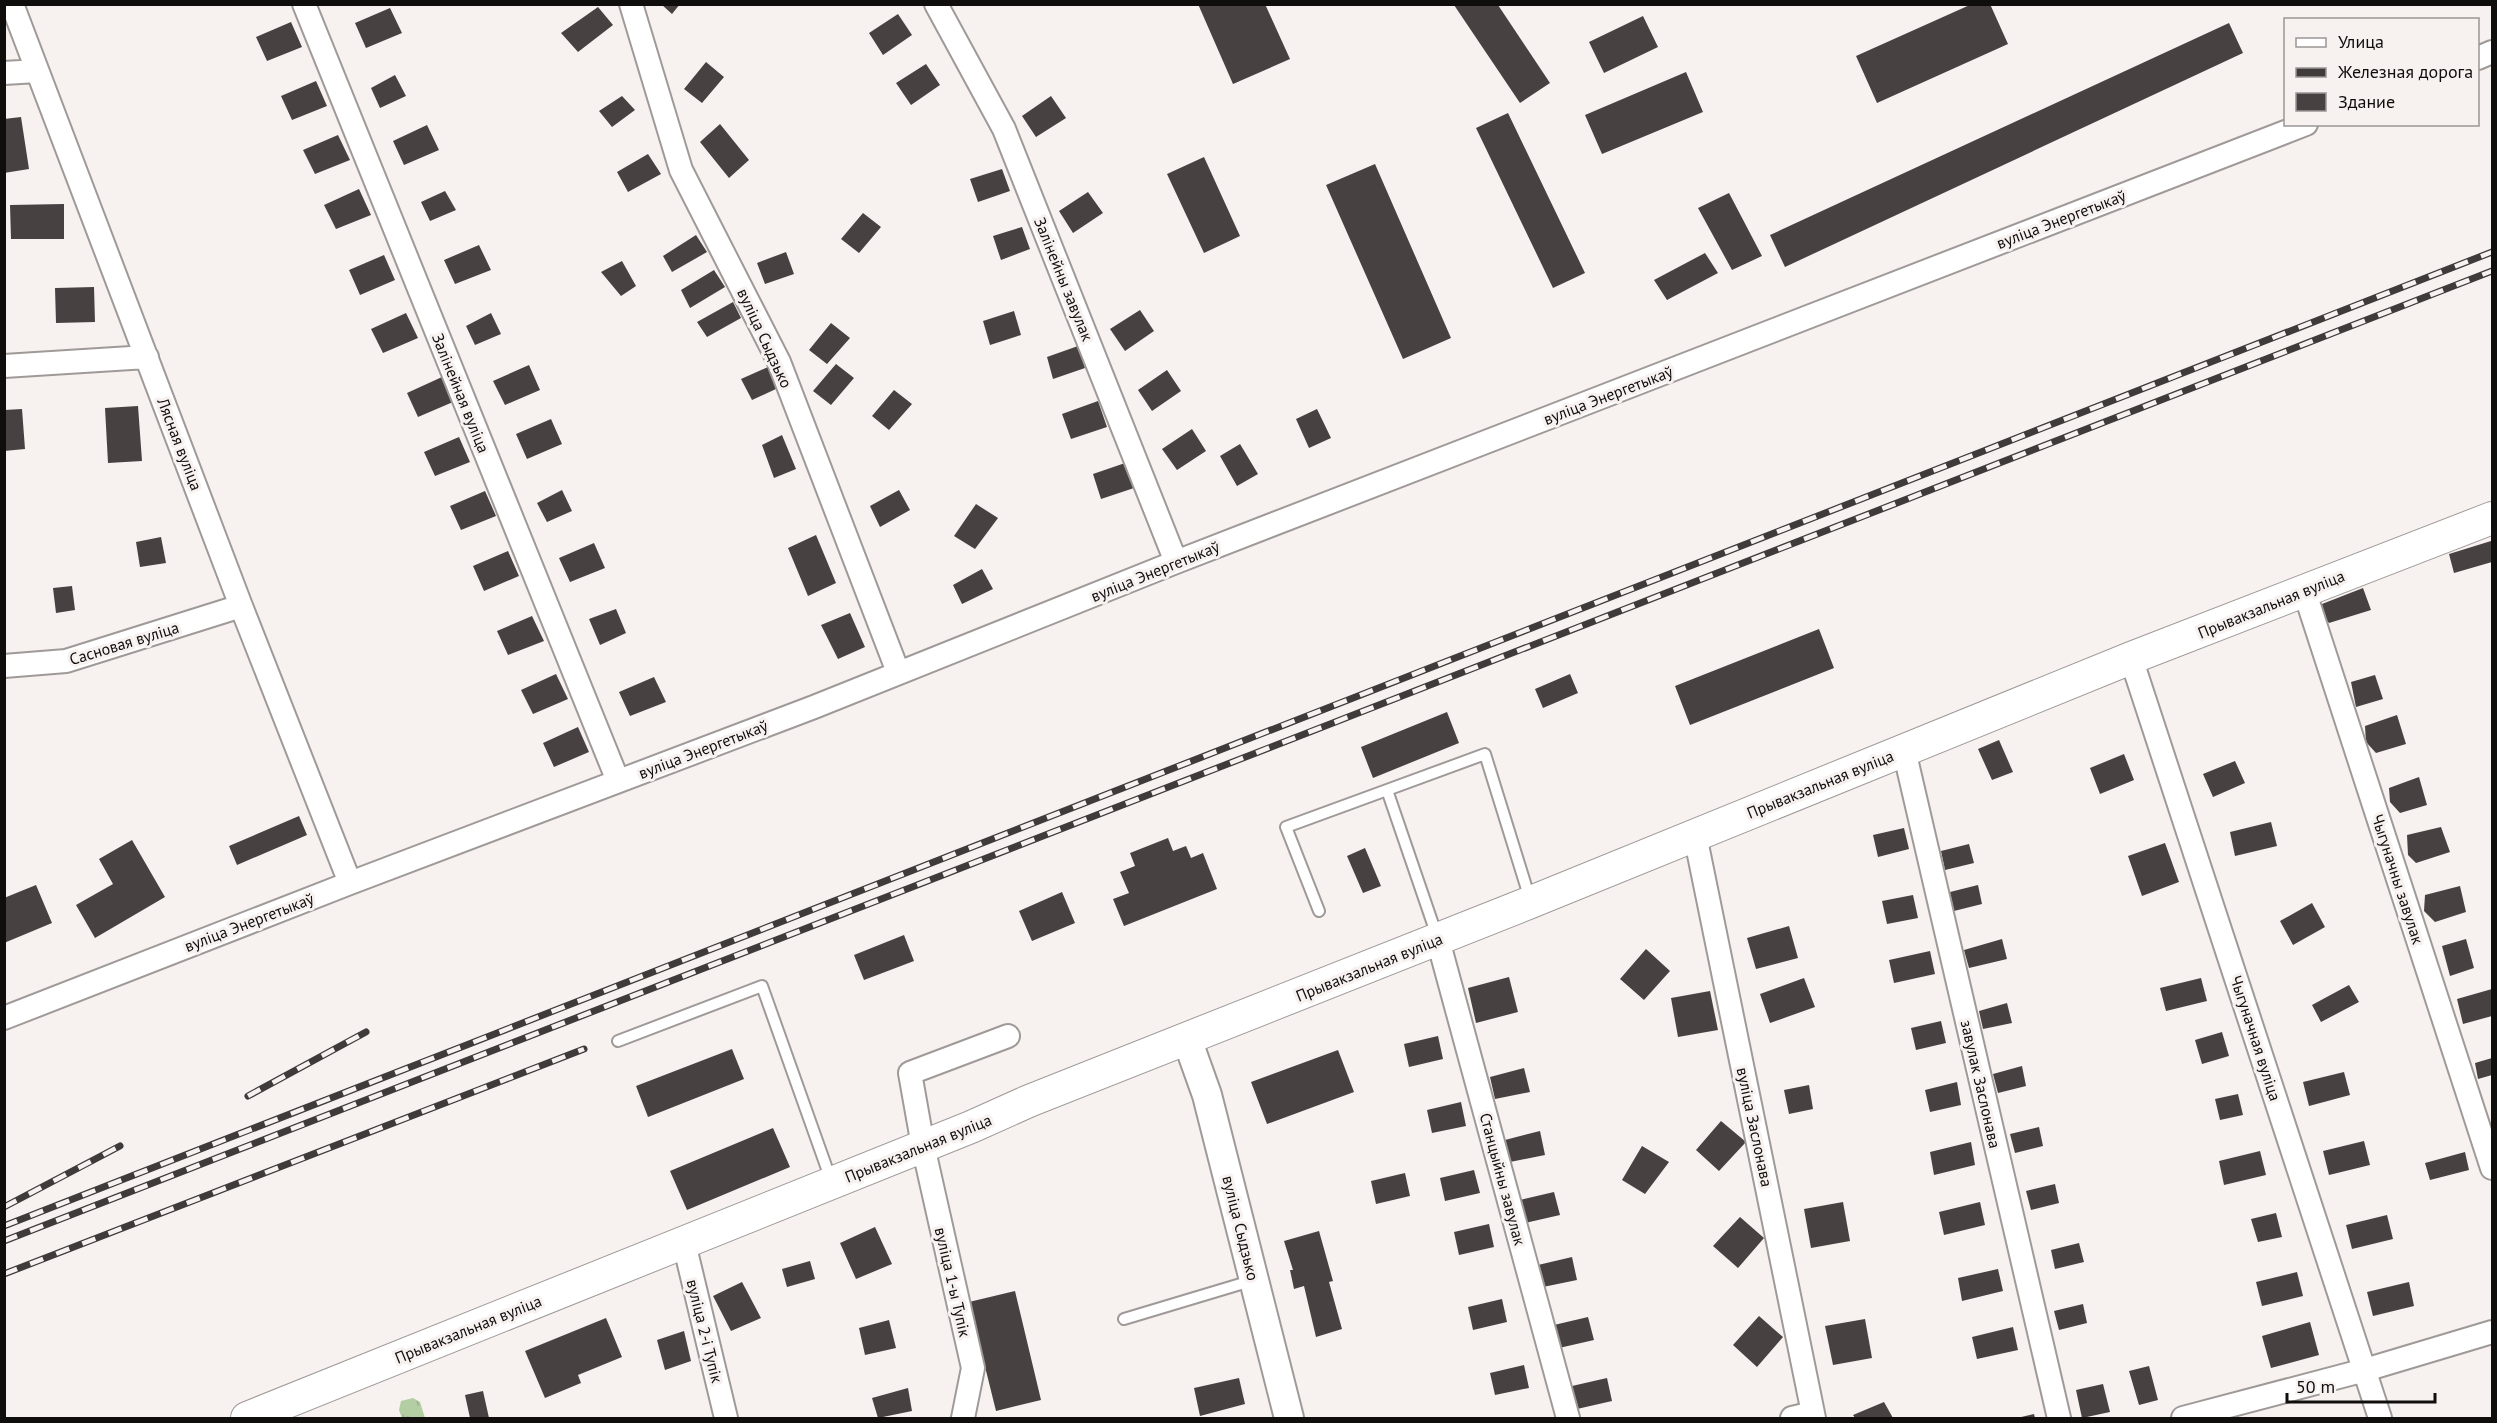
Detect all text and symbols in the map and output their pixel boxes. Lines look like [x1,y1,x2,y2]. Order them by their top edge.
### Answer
legend [2284,18,2479,126]
text: Улица [2338,30,2384,53]
text: Железная дорога [2337,60,2473,83]
text: Здание [2338,90,2395,113]
street label: вуліца Энергетыкаў [1993,185,2129,253]
street label: Залінейны завулак [1030,214,1098,344]
street label: вуліца Сыдзько [733,285,797,391]
street label: Залінейная вуліца [428,330,494,456]
street label: вуліца Энергетыкаў [1540,361,1676,429]
street label: Лясная вуліца [153,394,207,493]
street label: вуліца Энергетыкаў [1088,536,1223,606]
street label: Прывакзальная вуліца [2195,565,2347,643]
street label: Сасновая вуліца [67,617,181,669]
street label: вуліца Энергетыкаў [635,715,771,783]
street label: Прывакзальная вуліца [1744,745,1896,823]
street label: Чыгуначны завулак [2368,812,2429,947]
street label: вуліца Энергетыкаў [181,888,317,956]
street label: Прывакзальная вуліца [1293,928,1445,1006]
street label: Чыгуначная вуліца [2226,973,2286,1103]
street label: завулак Заслонава [1957,1018,2005,1150]
street label: вуліца Заслонава [1733,1066,1777,1188]
street label: Прывакзальная вуліца [842,1109,994,1187]
street label: Станцыйны завулак [1476,1111,1530,1248]
street label: вуліца Сыдзько [1218,1173,1264,1283]
street label: вуліца 1-ы Тупік [931,1225,975,1339]
street label: вуліца 2-і Тупік [682,1277,728,1385]
street label: Прывакзальная вуліца [392,1290,544,1368]
scale bar [2287,1366,2436,1404]
text: 50 m [2296,1375,2335,1398]

